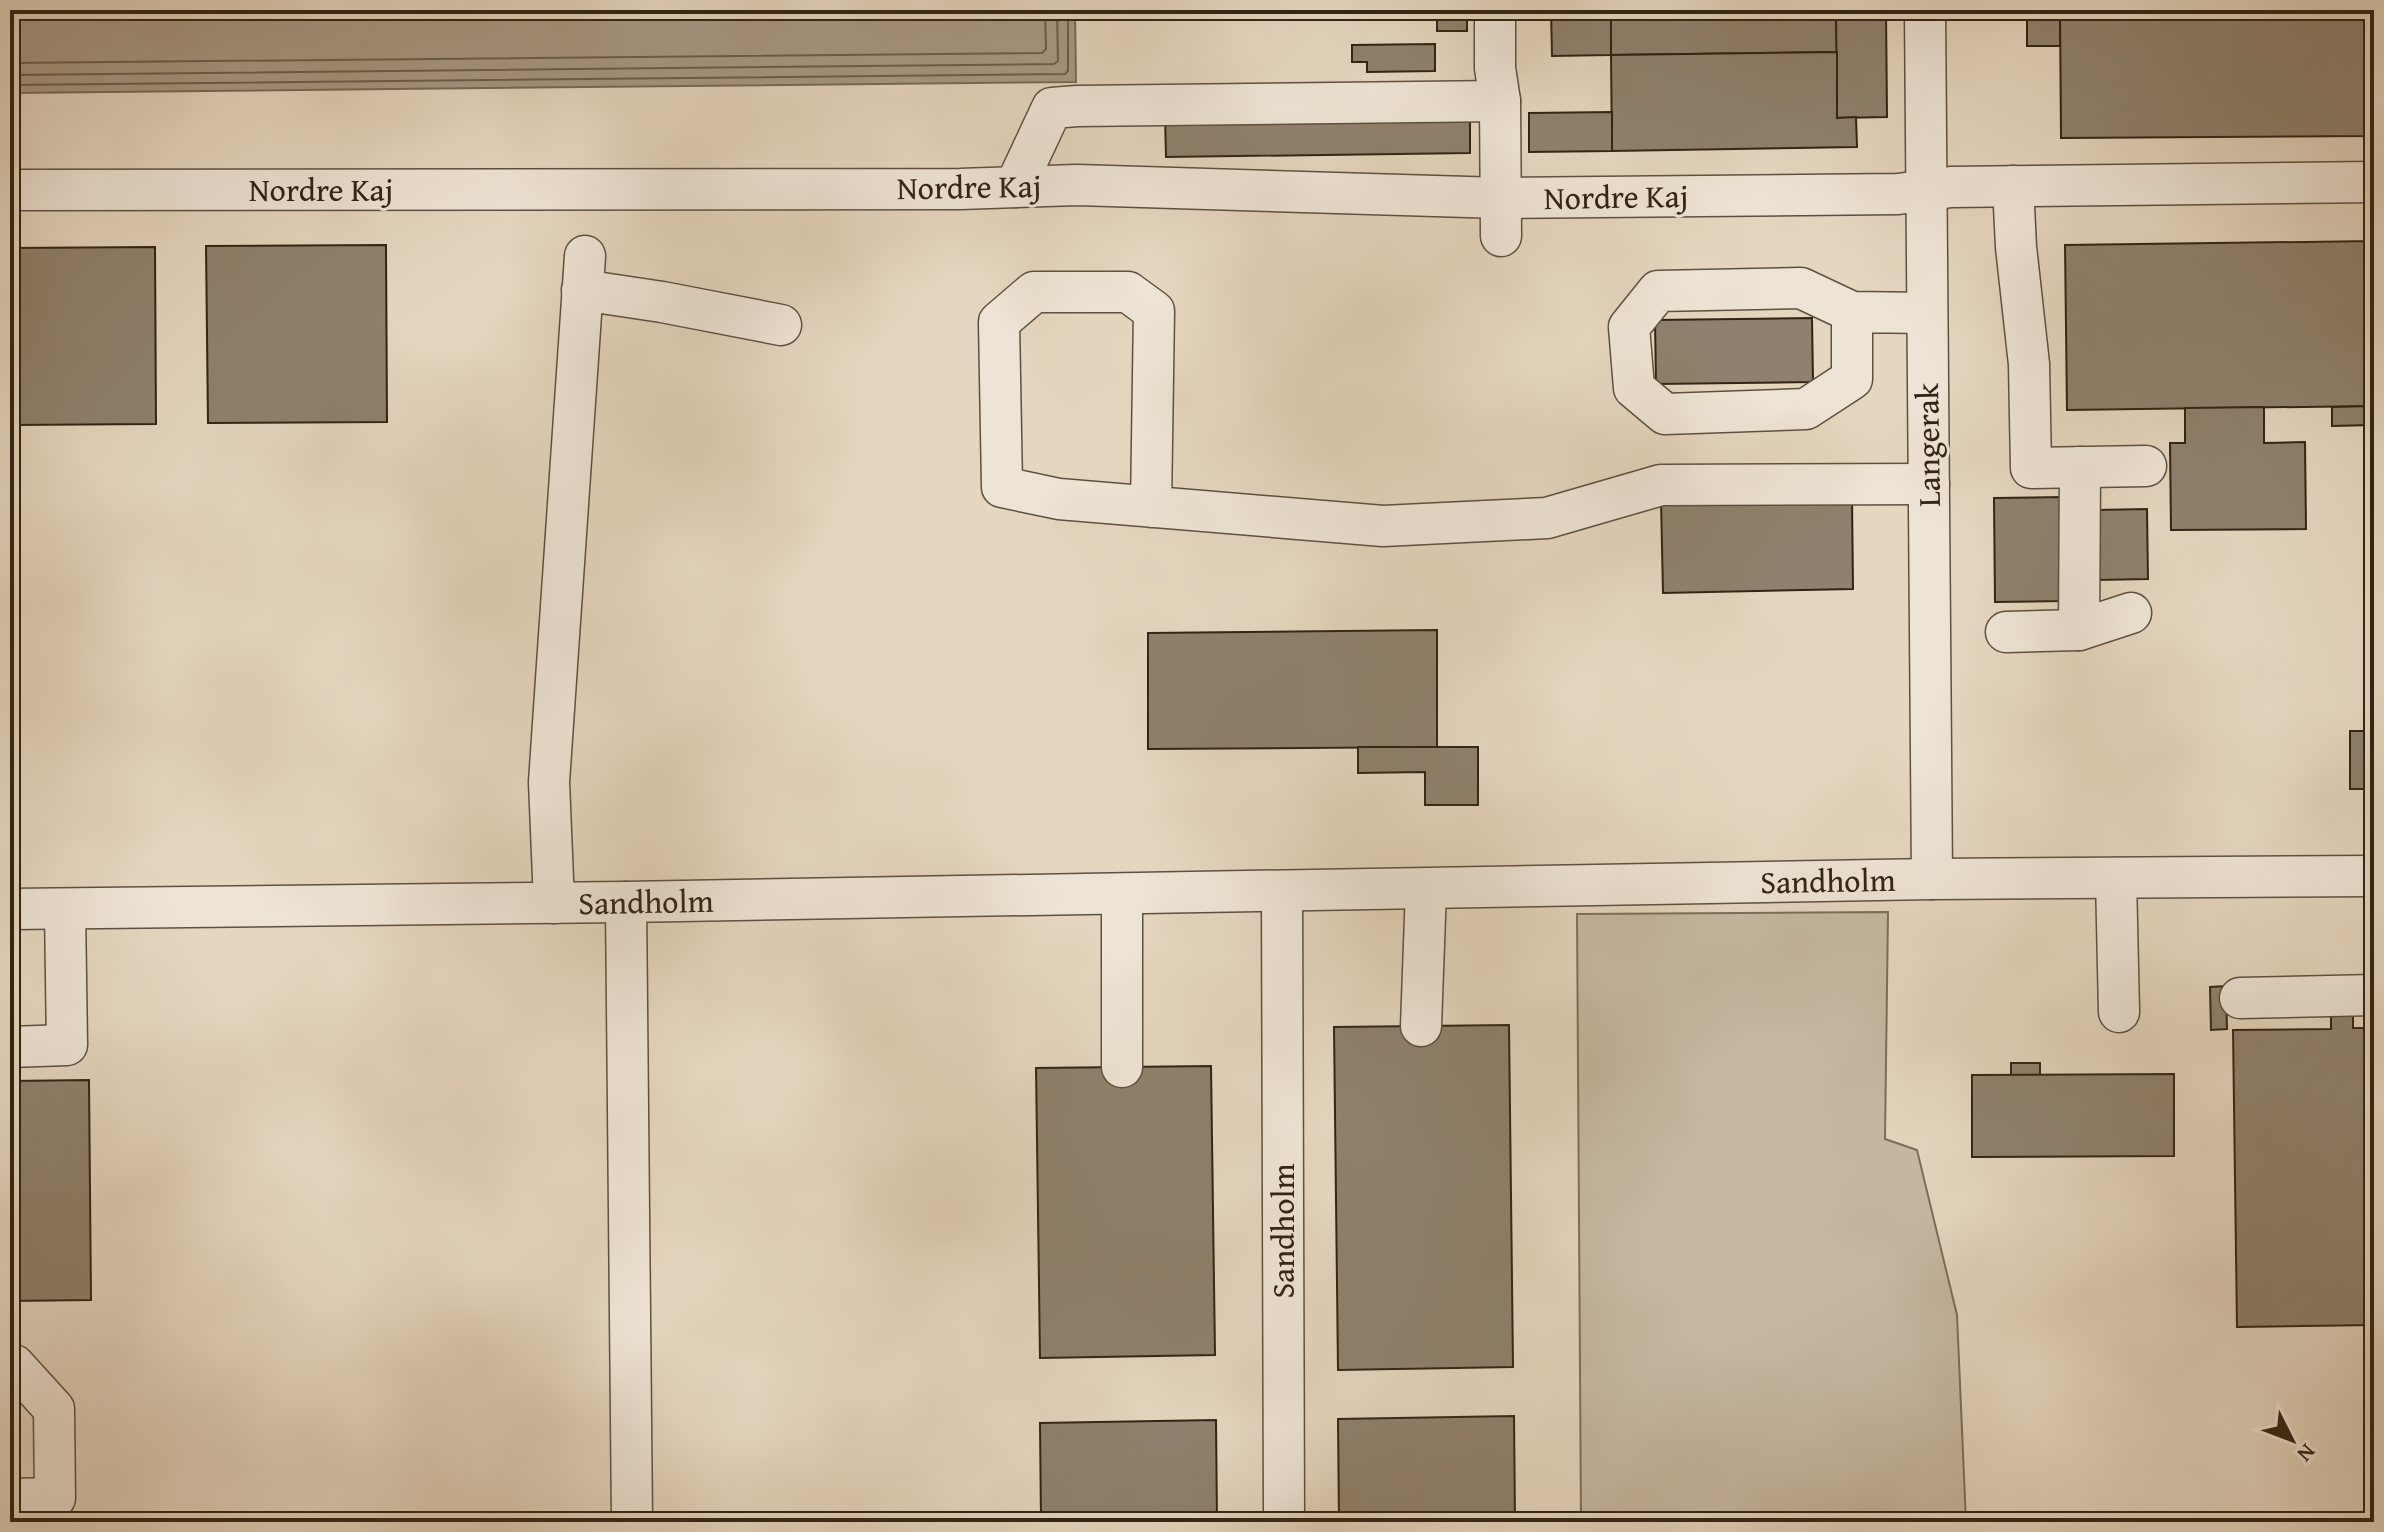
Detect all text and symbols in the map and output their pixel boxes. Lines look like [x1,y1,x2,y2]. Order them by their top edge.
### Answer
street label: Nordre Kaj [896,162,1042,211]
street label: Nordre Kaj [249,166,393,213]
street label: Nordre Kaj [1543,172,1689,221]
street label: Langerak [1903,382,1952,507]
street label: Sandholm [1760,856,1896,905]
street label: Sandholm [578,877,714,926]
street label: Sandholm [1259,1163,1306,1299]
north arrow [2252,1400,2332,1480]
text: N [2290,1437,2324,1470]

